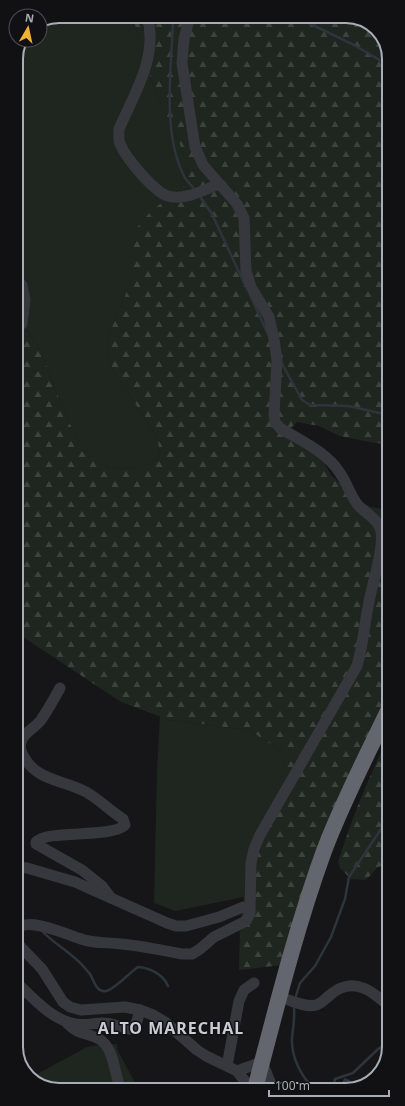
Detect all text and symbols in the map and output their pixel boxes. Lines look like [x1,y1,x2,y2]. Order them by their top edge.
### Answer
north arrow [8,8,48,48]
text: N [24,10,35,26]
district label: ALTO MARECHAL [98,1017,244,1039]
scale bar [269,1072,389,1098]
text: 100 m [275,1077,310,1094]

